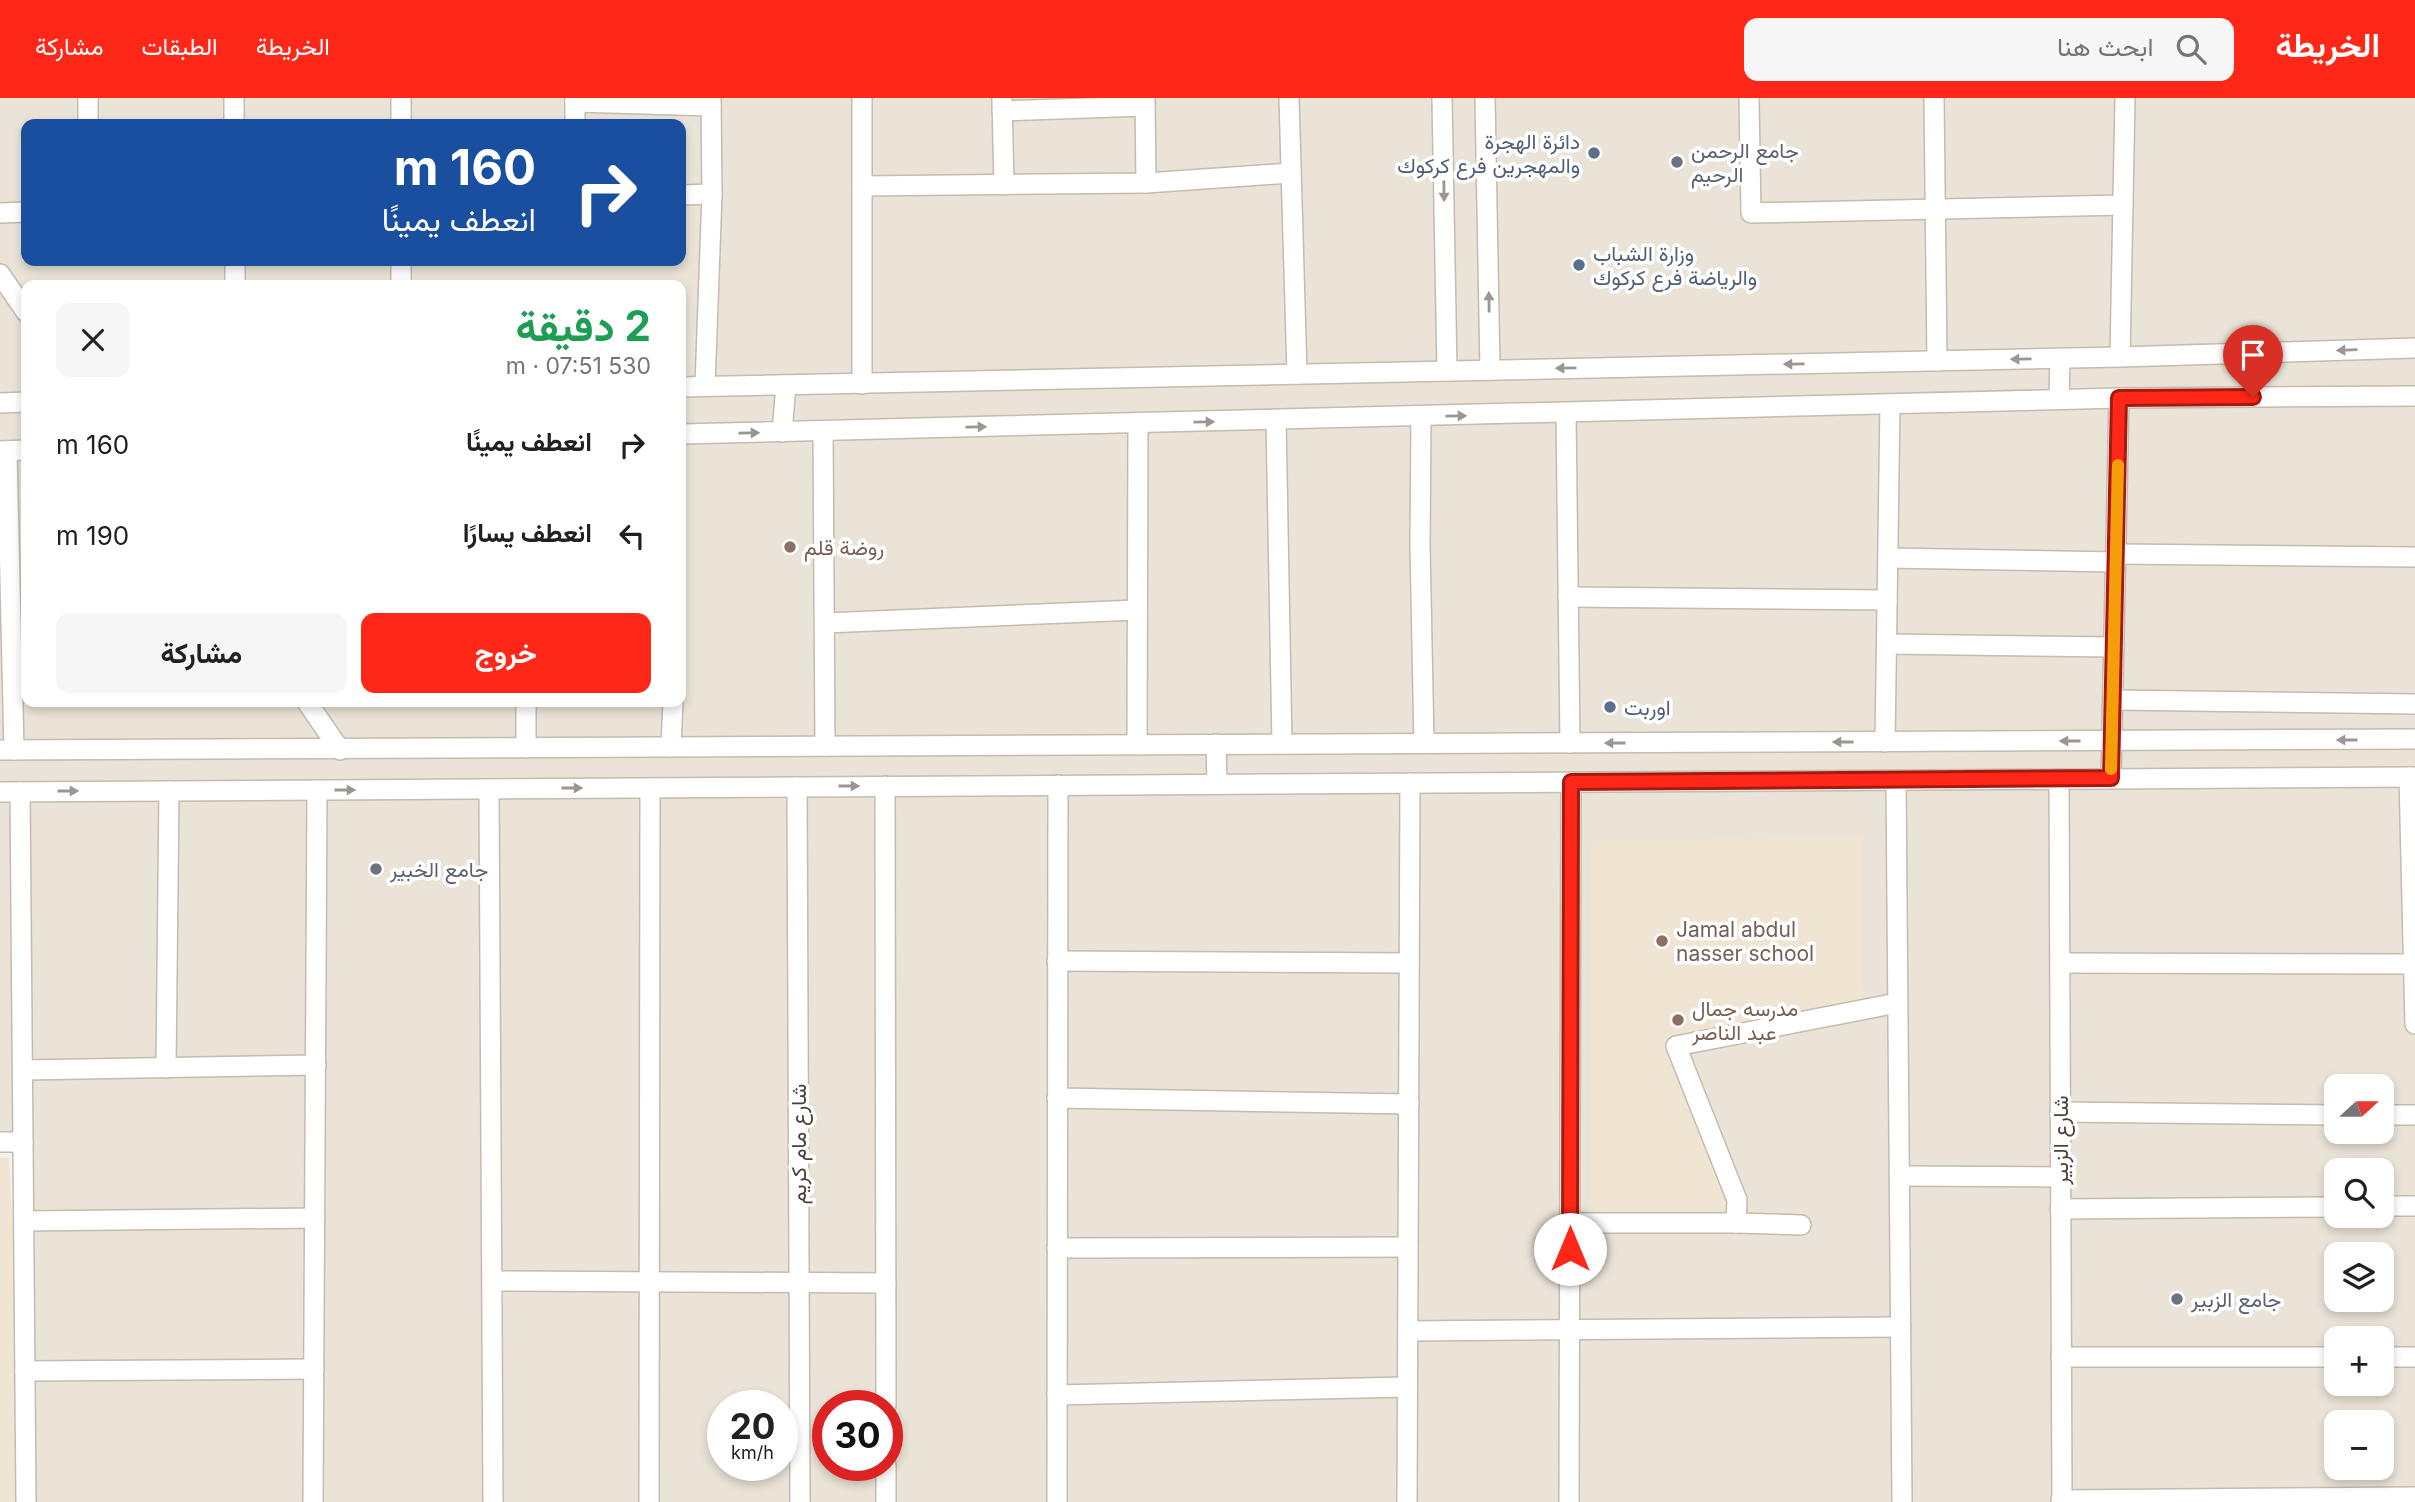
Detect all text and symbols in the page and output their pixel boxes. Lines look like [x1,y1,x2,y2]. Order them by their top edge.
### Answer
search box [1744,18,2234,81]
text: الخريطة [2276,25,2380,65]
icon: search [2172,30,2210,68]
text: ابحث هنا [2057,31,2154,62]
text: مشاركة [35,32,103,61]
text: الطبقات [141,32,218,61]
text: الخريطة [256,32,330,61]
place label: دائرة الهجرة والمهجرين فرع كركوك [1397,129,1580,180]
text: 160 m [394,138,536,197]
place label: جامع الرحمن الرحيم [1691,138,1799,189]
marker: دائرة الهجرة والمهجرين فرع كركوك [1586,145,1602,161]
icon: right [560,147,651,238]
marker: جامع الرحمن الرحيم [1669,154,1685,170]
one-way arrow [1438,180,1449,202]
text: انعطف يمينًا [382,200,536,239]
place label: وزارة الشباب والرياضة فرع كركوك [1593,241,1757,292]
marker: وزارة الشباب والرياضة فرع كركوك [1571,257,1587,273]
one-way arrow [1483,291,1495,313]
text: 2 دقيقة [516,300,651,351]
button: close [56,303,130,377]
pin [2223,325,2283,397]
icon: arrive [2234,336,2272,374]
one-way arrow [2336,345,2358,356]
text: 530 m · 07:51 [506,352,651,380]
one-way arrow [2010,353,2032,365]
one-way arrow [1783,358,1805,369]
one-way arrow [1555,363,1577,374]
one-way arrow [1445,410,1467,421]
one-way arrow [1193,416,1215,427]
one-way arrow [966,422,988,433]
text: انعطف يمينًا [466,426,592,457]
icon: right [613,426,651,464]
one-way arrow [738,427,760,438]
text: 160 m [56,429,129,460]
text: انعطف يسارًا [463,517,592,548]
icon: left [613,517,651,555]
text: 190 m [56,520,129,551]
place label: روضة قلم [804,535,884,562]
marker: روضة قلم [782,539,798,555]
button: مشاركة [56,613,347,693]
button: خروج [361,613,651,693]
place label: اوربت [1624,695,1671,721]
marker: اوربت [1602,699,1618,715]
one-way arrow [2336,734,2358,745]
one-way arrow [2059,735,2081,747]
one-way arrow [1832,736,1854,748]
one-way arrow [1604,737,1626,749]
one-way arrow [838,780,860,792]
one-way arrow [561,782,583,794]
one-way arrow [334,784,356,796]
one-way arrow [57,786,79,797]
place label: جامع الخبير [389,857,488,884]
marker: جامع الخبير [368,861,384,877]
place label: Jamal abdul nasser school [1676,917,1814,966]
marker: Jamal abdul nasser school [1654,933,1670,949]
place label: مدرسه جمال عبد الناصر [1691,996,1798,1046]
marker: مدرسه جمال عبد الناصر [1670,1012,1686,1028]
north arrow [2324,1074,2394,1144]
map controls [2324,1074,2394,1480]
street label: شارع مام كريم [786,1084,813,1204]
street label: شارع الزبير [2048,1095,2075,1186]
button: search [2324,1158,2394,1228]
position arrow [1533,1212,1607,1286]
button: layers [2324,1242,2394,1312]
place label: جامع الزبير [2190,1287,2281,1314]
marker: جامع الزبير [2169,1291,2185,1307]
button: + [2324,1326,2394,1396]
speed limit sign: 30 [812,1390,903,1481]
text: 20 [730,1405,775,1447]
button: − [2324,1410,2394,1480]
text: km/h [731,1442,774,1463]

